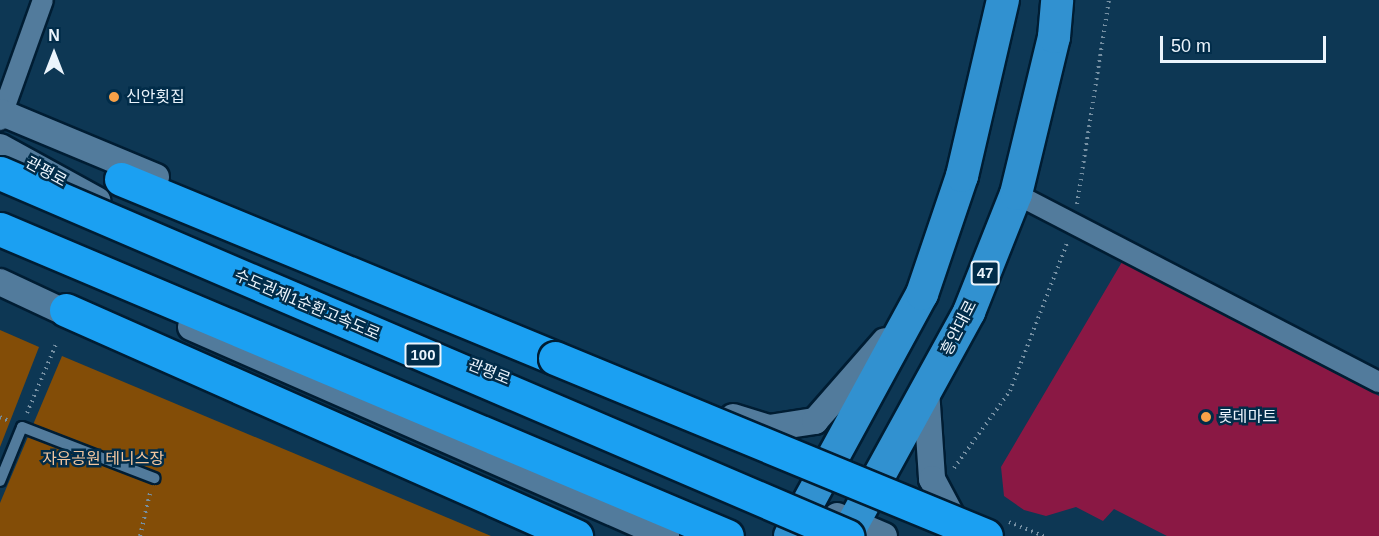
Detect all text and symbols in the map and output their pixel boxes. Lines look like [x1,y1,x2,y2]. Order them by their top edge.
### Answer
north arrow [24,24,84,84]
scale bar [1163,24,1330,62]
text: N [48,27,60,44]
text: 50 m [1171,36,1211,56]
place label: 신안횟집 [126,87,185,107]
marker: 신안횟집 [107,90,121,104]
street label: 관평로 [22,153,70,191]
road number: 47 [970,261,1000,285]
street label: 수도권제1순환고속도로 [231,266,383,344]
street label: 흥안대로 [937,297,981,359]
road number: 100 [404,343,442,367]
street label: 관평로 [465,355,513,389]
place label: 롯데마트 [1218,407,1277,427]
marker: 롯데마트 [1199,410,1213,424]
park label: 자유공원 테니스장 [42,449,164,469]

